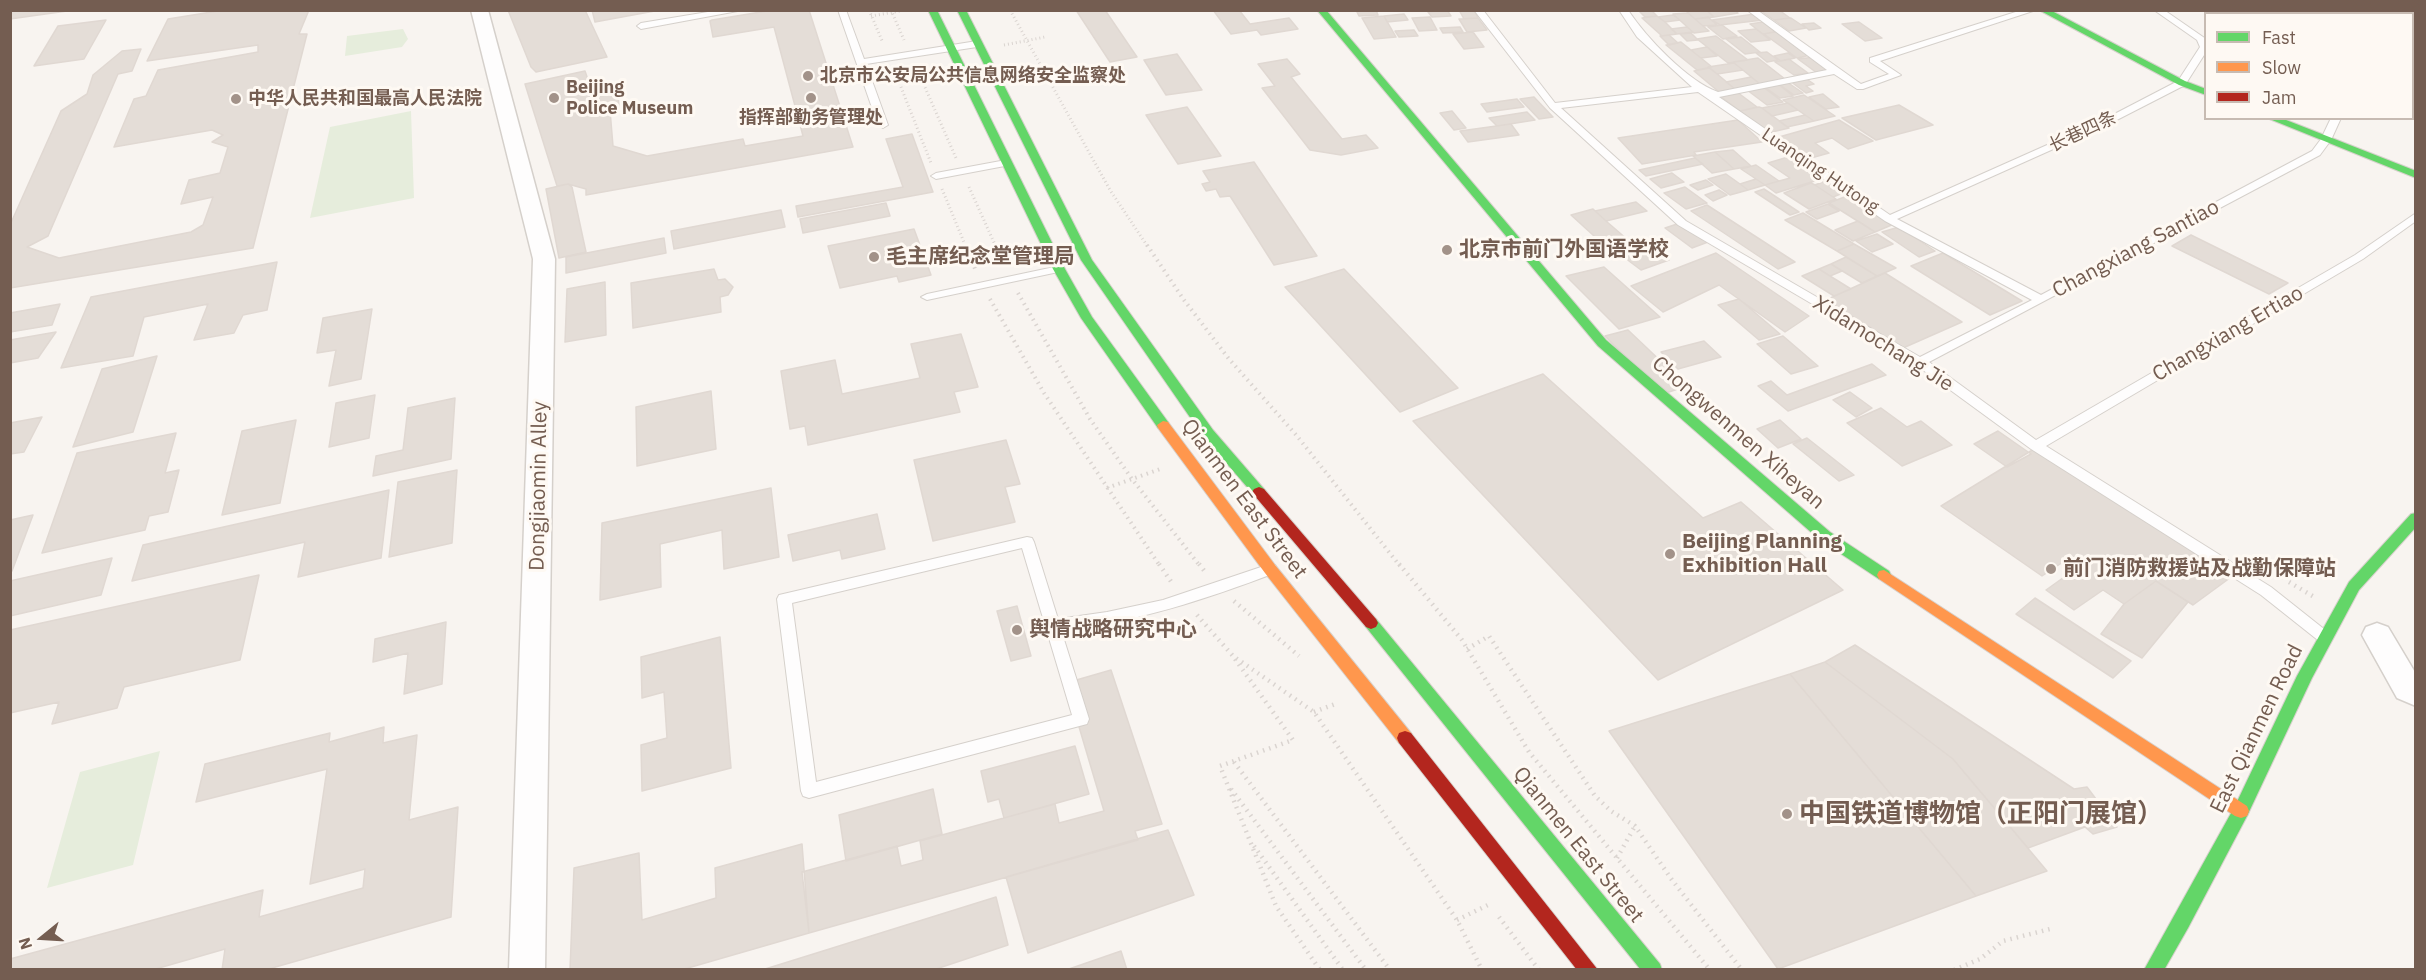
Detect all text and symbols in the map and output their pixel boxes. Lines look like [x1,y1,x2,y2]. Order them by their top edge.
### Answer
legend [2204,12,2414,120]
text: Fast [2262,26,2296,49]
text: Slow [2262,56,2301,79]
place label: 北京市公安局公共信息网络安全监察处 [820,65,1126,87]
marker: 北京市公安局公共信息网络安全监察处 [801,69,815,83]
place label: Beijing Police Museum [566,77,693,119]
text: Jam [2262,86,2297,109]
place label: 中华人民共和国最高人民法院 [248,88,482,110]
marker: Beijing Police Museum [547,91,561,105]
marker: 指挥部勤务管理处 [804,91,818,105]
marker: 中华人民共和国最高人民法院 [229,92,243,106]
place label: 指挥部勤务管理处 [739,107,883,129]
street label: 长巷四条 [2046,107,2120,157]
street label: Luanqing Hutong [1757,124,1883,218]
street label: Changxiang Santiao [2048,194,2224,304]
place label: 北京市前门外国语学校 [1459,237,1669,263]
marker: 北京市前门外国语学校 [1440,243,1454,257]
place label: 毛主席纪念堂管理局 [886,244,1075,270]
marker: 毛主席纪念堂管理局 [867,250,881,264]
street label: Changxiang Ertiao [2148,281,2308,387]
street label: Xidamochang Jie [1808,291,1958,397]
street label: Chongwenmen Xiheyan [1646,351,1830,515]
street label: Dongjiaomin Alley [525,401,553,571]
street label: Qianmen East Street [1176,414,1312,584]
place label: Beijing Planning Exhibition Hall [1682,529,1842,579]
marker: Beijing Planning Exhibition Hall [1663,547,1677,561]
place label: 前门消防救援站及战勤保障站 [2063,556,2336,582]
marker: 前门消防救援站及战勤保障站 [2044,562,2058,576]
place label: 舆情战略研究中心 [1029,617,1197,643]
marker: 舆情战略研究中心 [1010,623,1024,637]
street label: East Qianmen Road [2205,641,2309,817]
street label: Qianmen East Street [1507,762,1649,928]
place label: 中国铁道博物馆（正阳门展馆） [1799,798,2163,830]
marker: 中国铁道博物馆（正阳门展馆） [1780,807,1794,821]
north arrow [12,908,72,968]
text: N [14,935,36,952]

